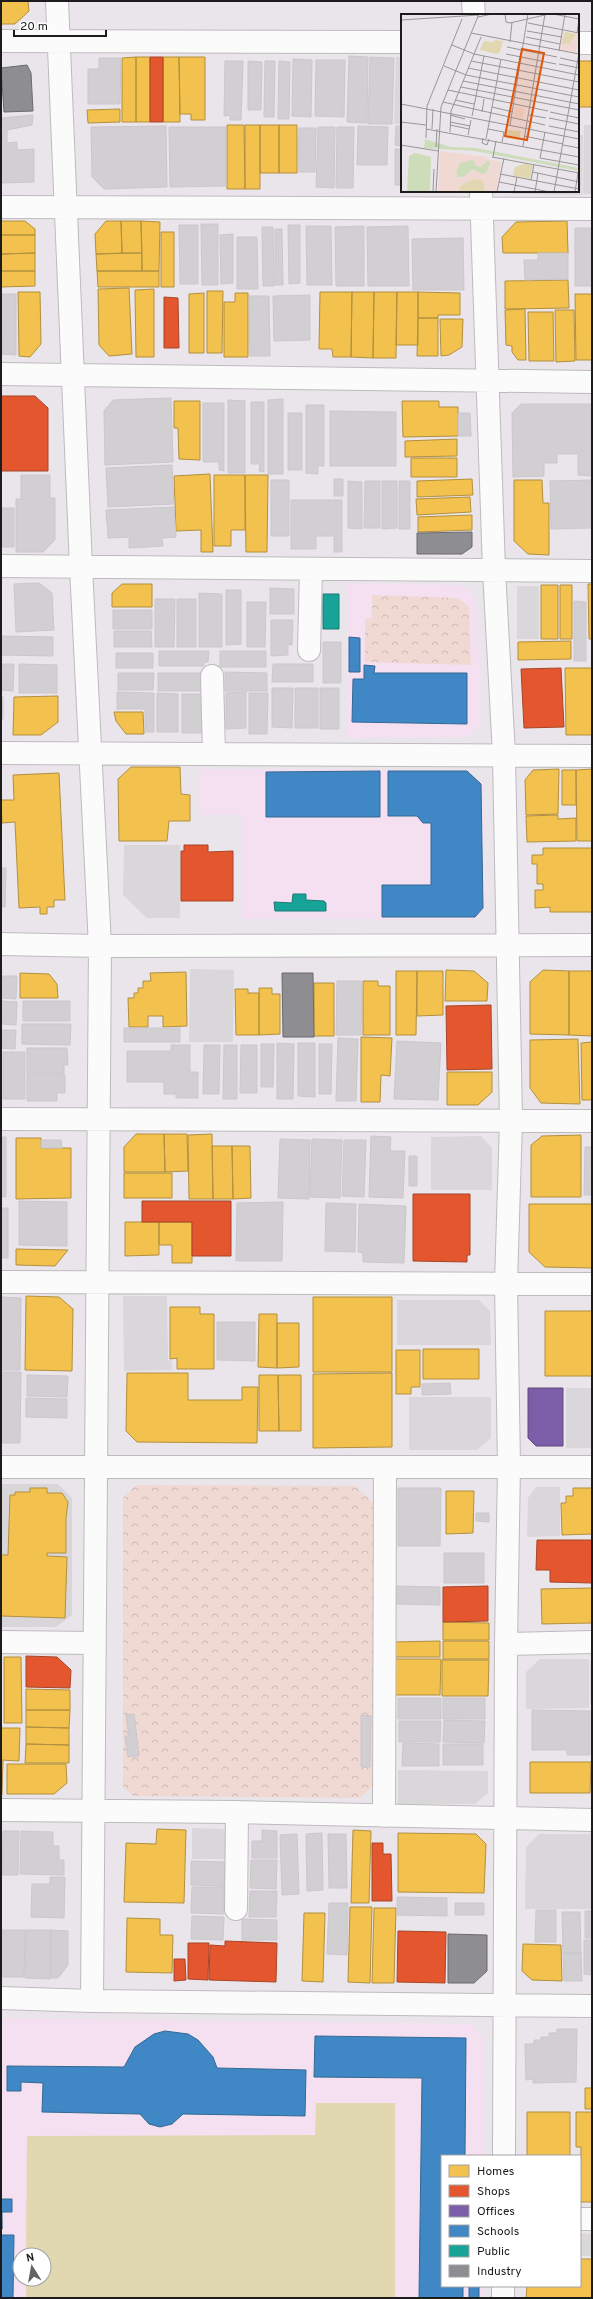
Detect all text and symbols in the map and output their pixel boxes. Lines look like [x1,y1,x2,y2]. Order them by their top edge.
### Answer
scale bar [14,12,106,38]
inset map [401,14,579,192]
text: 20 m [20,19,48,35]
legend [441,2155,581,2287]
text: Homes [477,2164,514,2180]
text: Shops [477,2184,510,2200]
text: Offices [477,2204,515,2220]
text: Schools [477,2224,519,2240]
text: Public [477,2244,510,2260]
north arrow [12,2247,52,2287]
text: N [25,2251,35,2266]
text: Industry [477,2264,522,2280]

